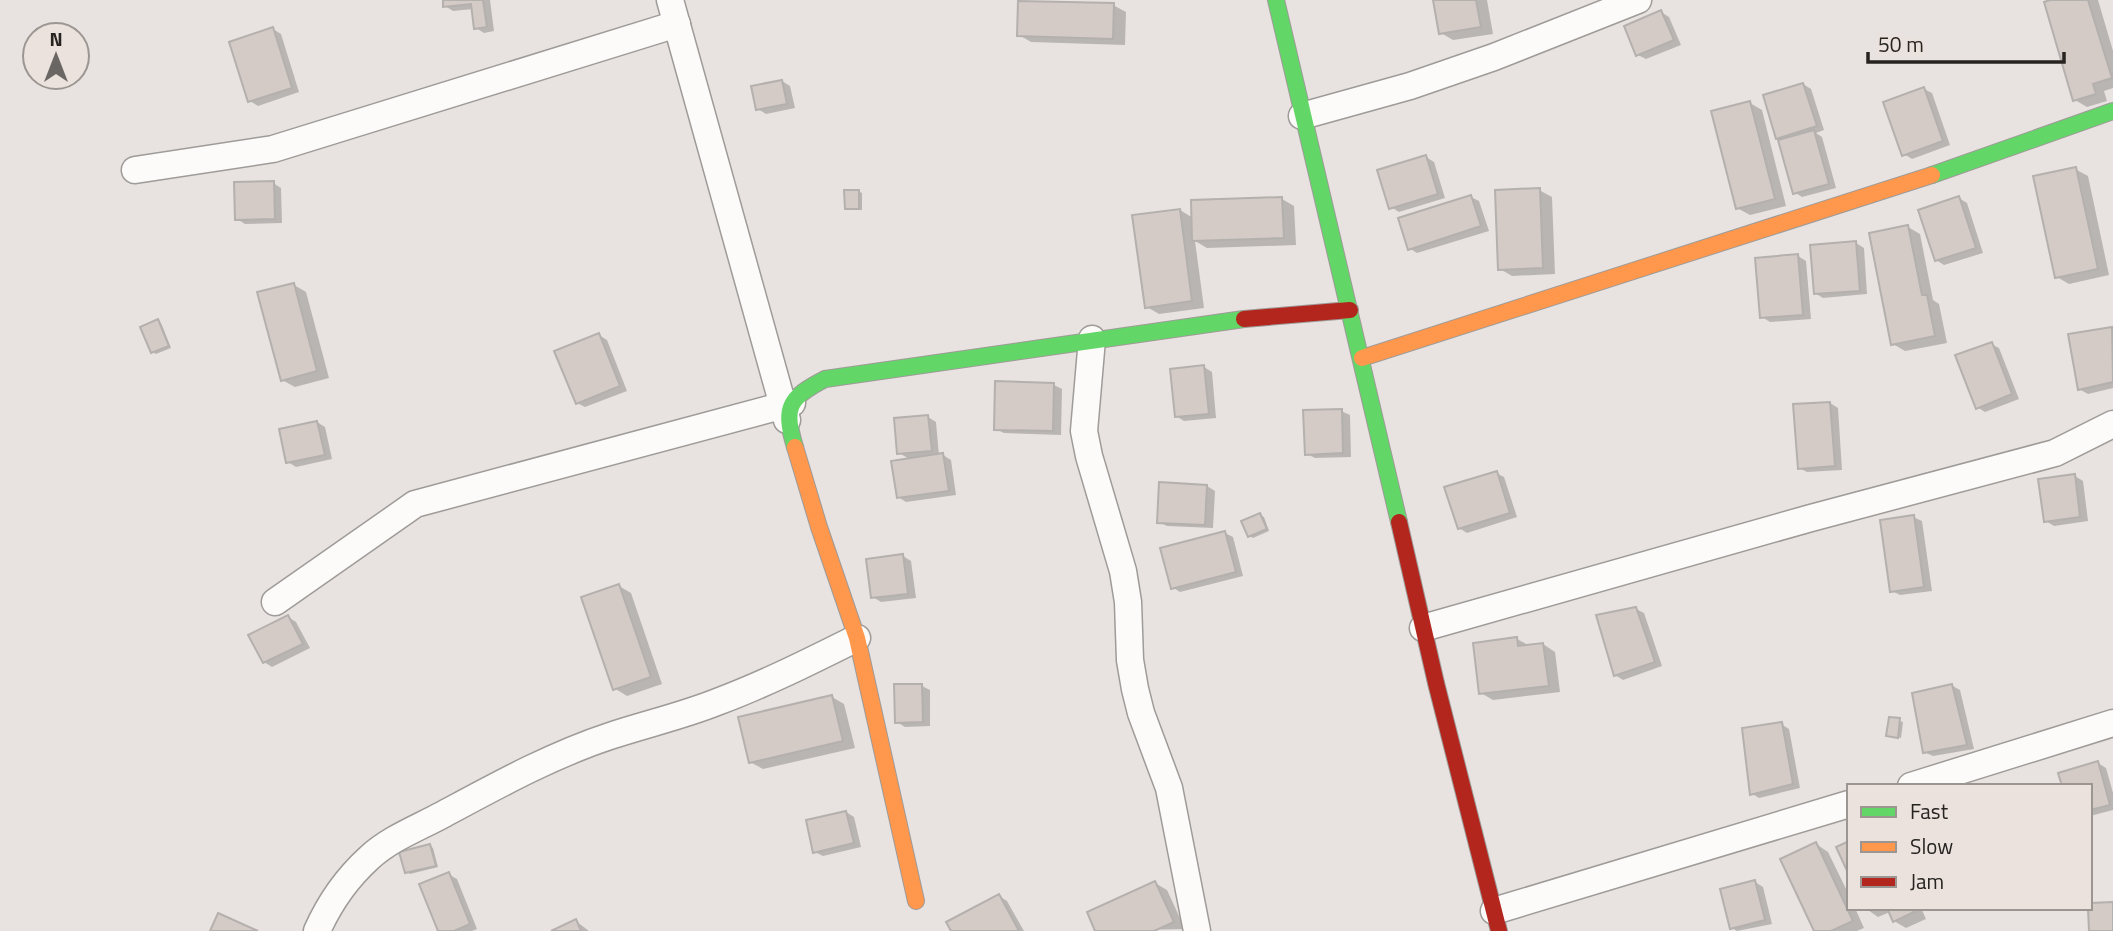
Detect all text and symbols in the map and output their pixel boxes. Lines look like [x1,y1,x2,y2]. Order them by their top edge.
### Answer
north arrow [21,21,91,91]
scale bar [1868,21,2064,65]
text: N [49,24,63,53]
text: 50 m [1878,28,1924,60]
legend [1847,784,2092,910]
text: Fast [1910,795,1949,827]
text: Slow [1910,830,1953,862]
text: Jam [1910,865,1944,897]

